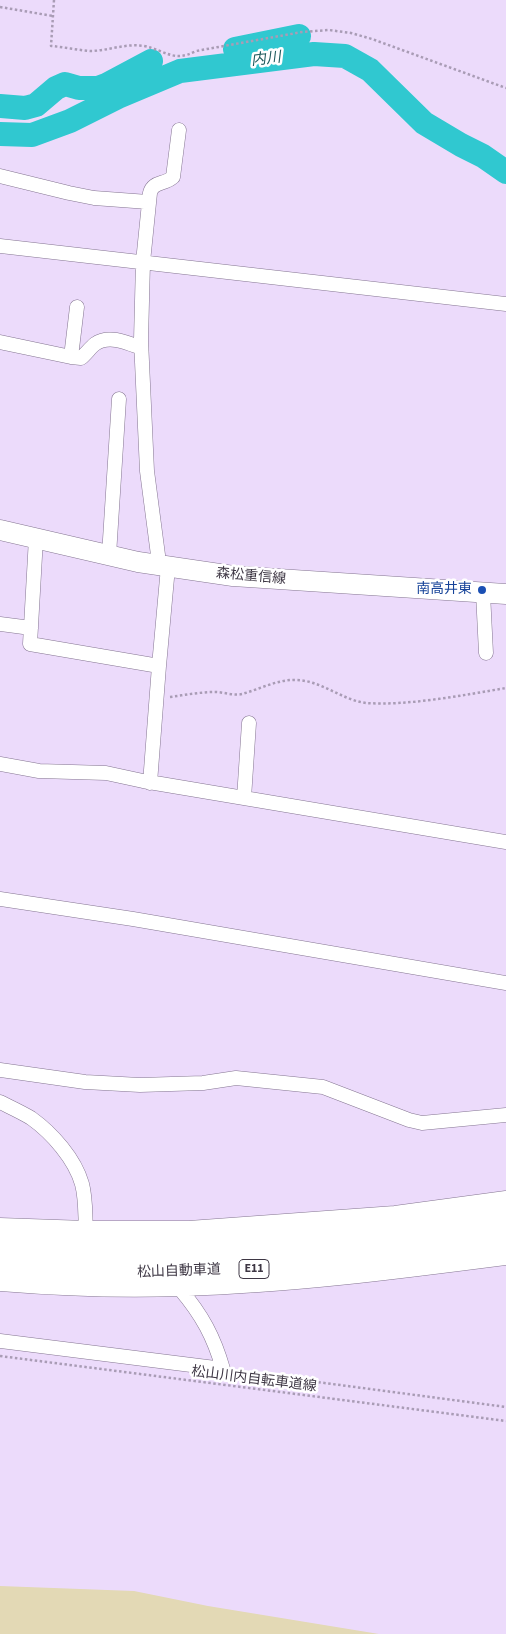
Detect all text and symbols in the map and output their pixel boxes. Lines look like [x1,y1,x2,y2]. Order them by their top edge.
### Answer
water label: 内川 [250,49,282,71]
street label: 森松重信線 [215,566,287,588]
place label: 南高井東 [416,582,472,598]
marker: 南高井東 [476,584,488,596]
road number: E11 [239,1260,269,1278]
street label: 松山自動車道 [137,1262,221,1282]
street label: 松山川内自転車道線 [190,1364,318,1396]

